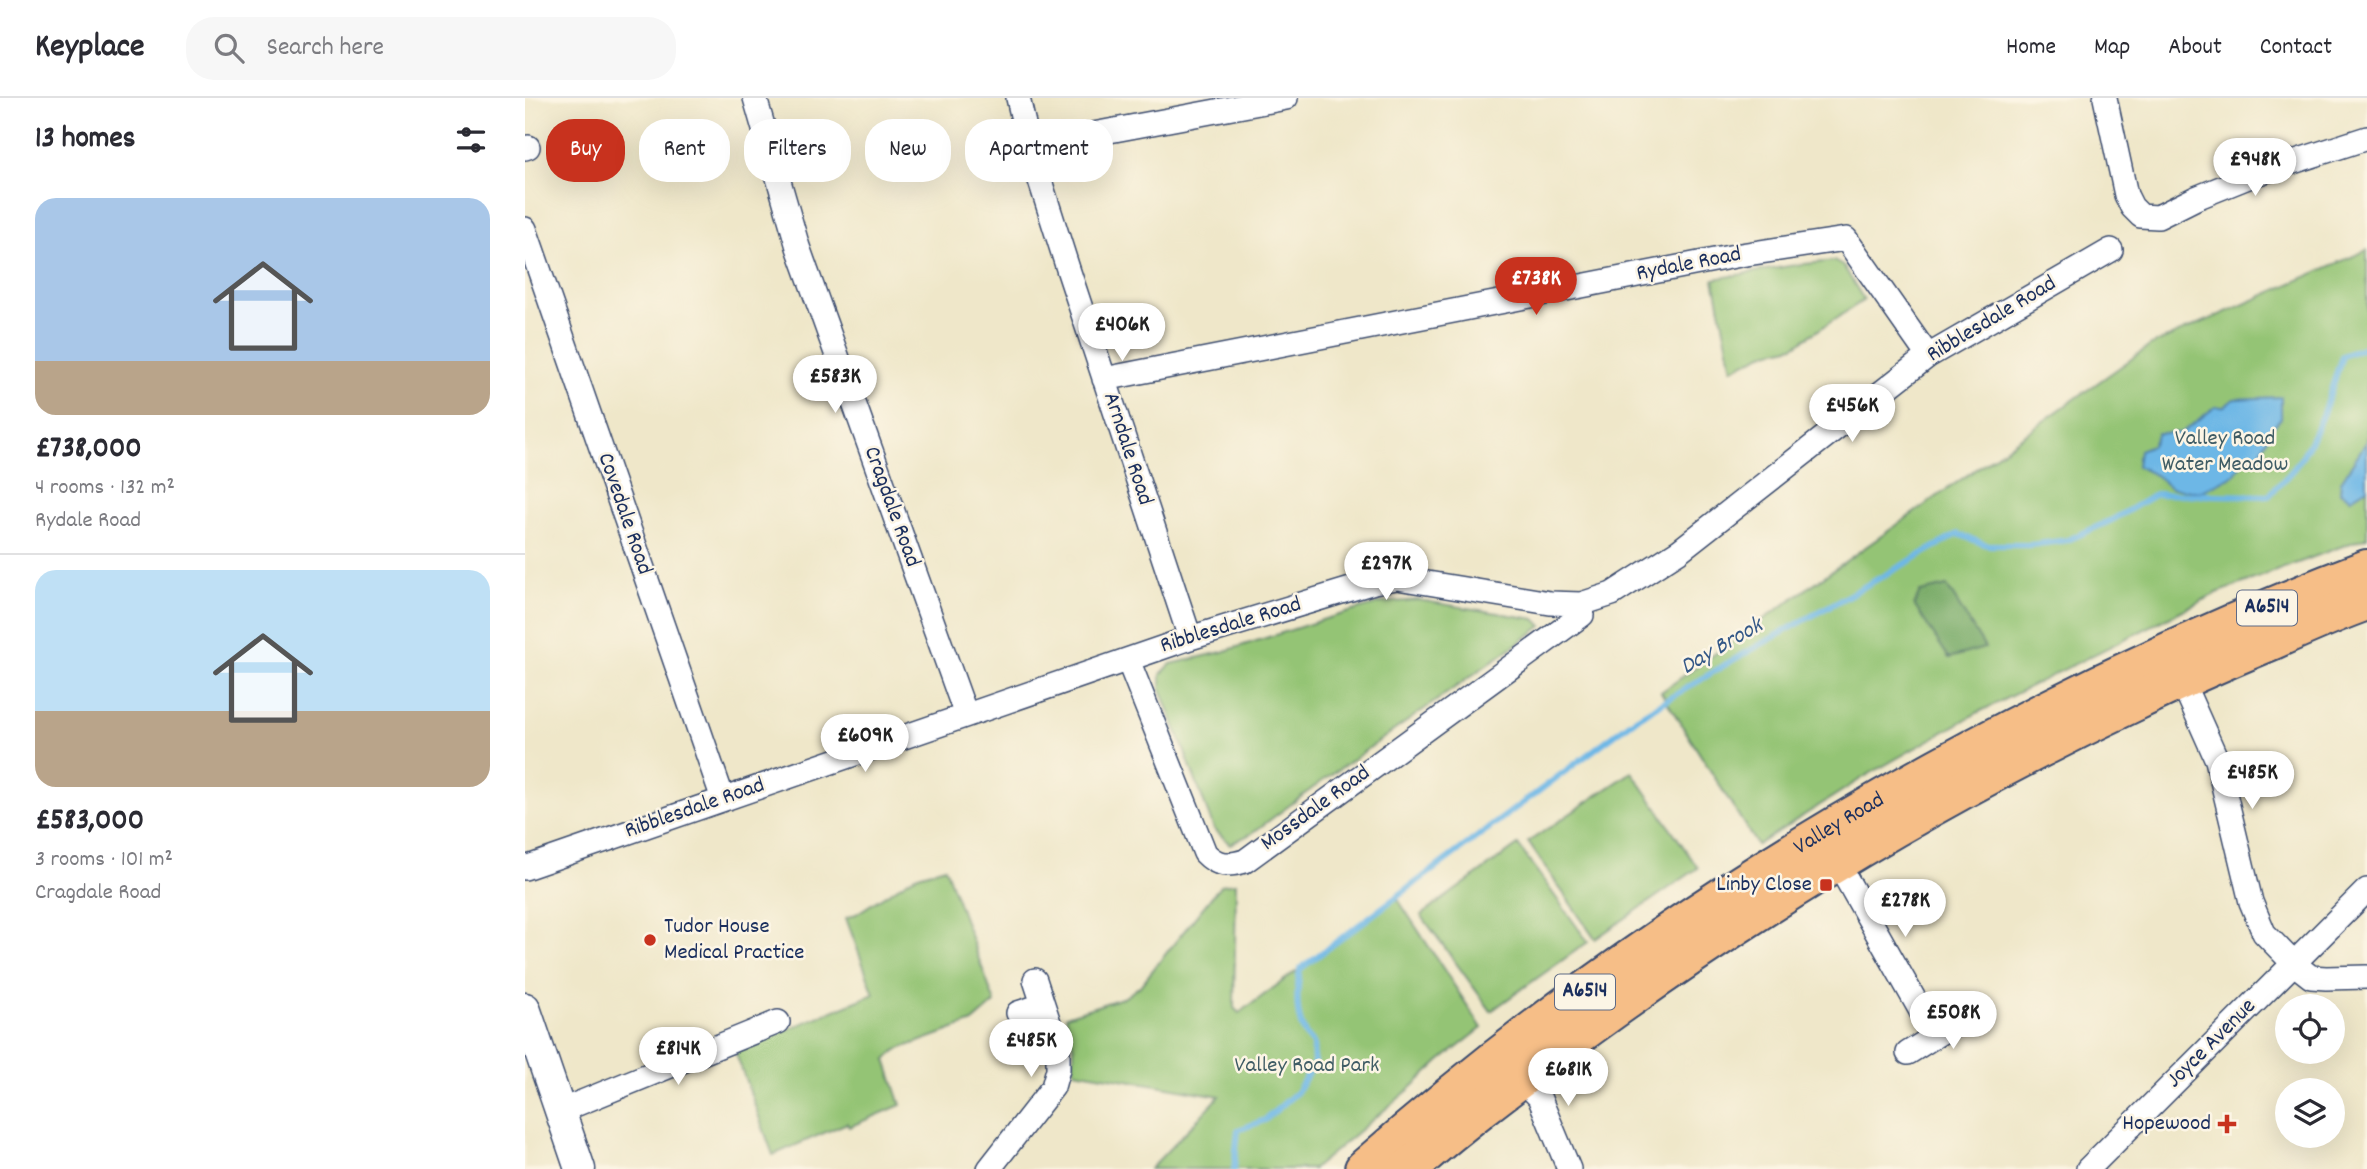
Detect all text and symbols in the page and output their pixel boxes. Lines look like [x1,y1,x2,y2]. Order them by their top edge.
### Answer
search box [186,17,676,80]
text: Keyplace [35,25,144,72]
icon: search [210,29,248,67]
text: Search here [266,30,384,67]
text: Home [2006,31,2056,65]
text: Map [2094,31,2130,65]
text: About [2168,31,2222,65]
text: Contact [2260,31,2332,65]
text: 13 homes [35,119,135,162]
chip: Buy [546,119,625,182]
chip: Rent [639,119,730,182]
chip: Filters [744,119,851,182]
chip: New [865,119,951,182]
chip: Apartment [965,119,1113,182]
icon: filters [452,121,490,159]
pin: £948K [2206,139,2304,198]
text: £948K [2229,144,2281,177]
street label: Rydale Road [1634,239,1744,291]
icon: home [200,243,326,369]
pin: £738K [1487,258,1585,317]
text: £738K [1511,263,1561,296]
street label: Ribblesdale Road [1921,268,2063,372]
pin: £406K [1073,303,1171,363]
text: £406K [1094,309,1150,342]
pin: £583K [786,356,884,415]
text: £583K [809,361,861,394]
pin: £456K [1803,384,1901,444]
street label: Arndale Road [1093,388,1161,510]
text: £456K [1825,390,1879,423]
park label: Valley Road Water Meadow [2162,423,2288,482]
text: £738,000 [35,429,142,472]
street label: Cragdale Road [854,442,928,572]
street label: Covedale Road [588,449,660,579]
text: 4 rooms · 132 m² [35,472,175,505]
text: Rydale Road [35,505,141,538]
pin: £297K [1337,542,1435,602]
text: £297K [1360,548,1412,581]
street label: Ribblesdale Road [1156,589,1306,663]
road number: A6514 [2237,590,2297,626]
water label: Day Brook [1674,609,1771,684]
icon: home [200,615,326,741]
pin: £609K [816,714,914,774]
text: £609K [837,720,893,753]
pin: £485K [2203,752,2301,811]
text: £485K [2226,757,2278,790]
street label: Mossdale Road [1254,758,1378,860]
street label: Ribblesdale Road [621,770,769,848]
street label: Valley Road [1787,784,1891,864]
text: £583,000 [35,801,144,844]
text: 3 rooms · 101 m² [35,844,173,877]
place label: Linby Close [1716,869,1812,902]
text: Cragdale Road [35,877,161,910]
marker: Linby Close [1818,877,1834,893]
pin: £278K [1856,880,1954,939]
text: £278K [1880,885,1930,918]
place label: Tudor House Medical Practice [664,911,804,970]
marker: Tudor House Medical Practice [642,932,658,948]
road number: A6514 [1555,974,1615,1010]
pin: £508K [1904,992,2002,1051]
street label: Joyce Avenue [2160,992,2264,1096]
map controls [2275,994,2345,1148]
button: locate [2275,994,2345,1064]
text: £508K [1926,997,1980,1030]
pin: £485K [982,1020,1080,1079]
text: £485K [1005,1025,1057,1058]
pin: £814K [629,1028,727,1087]
text: £814K [655,1033,701,1066]
pin: £681K [1519,1048,1617,1108]
park label: Valley Road Park [1235,1050,1379,1083]
text: £681K [1544,1054,1592,1087]
button: layers [2275,1078,2345,1148]
place label: Hopewood [2122,1108,2211,1141]
marker: Hopewood [2217,1114,2237,1134]

